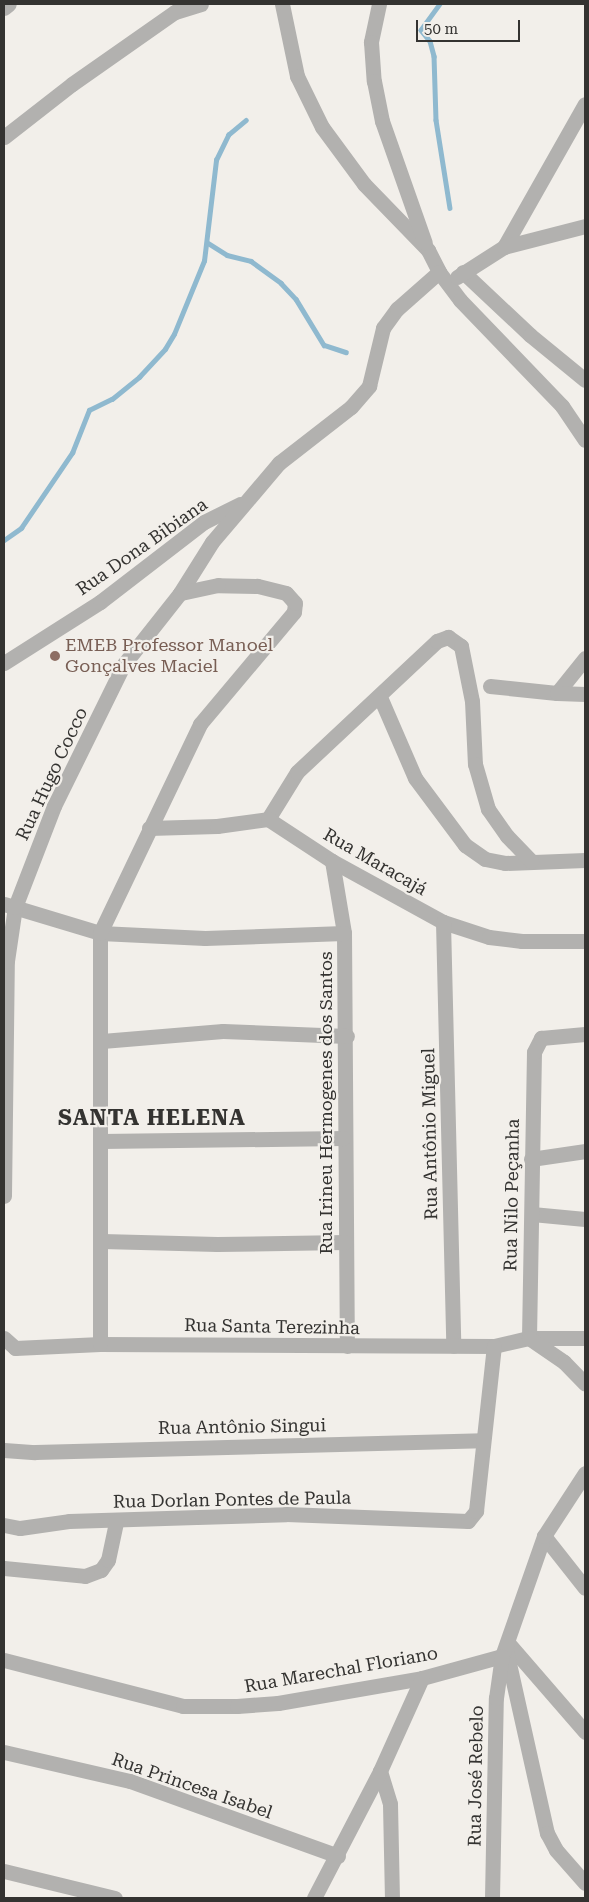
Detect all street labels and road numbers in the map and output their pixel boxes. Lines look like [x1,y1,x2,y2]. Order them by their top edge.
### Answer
street label: Rua Dona Bibiana [72,494,212,600]
street label: Rua Hugo Cocco [12,704,92,844]
street label: Rua Maracajá [319,824,431,900]
street label: Rua Irineu Hermogenes dos Santos [315,951,337,1255]
street label: Rua Antônio Miguel [418,1048,442,1220]
street label: Rua Nilo Peçanha [500,1118,524,1272]
street label: Rua Santa Terezinha [184,1315,360,1339]
street label: Rua Antônio Singui [158,1415,326,1439]
street label: Rua Dorlan Pontes de Paula [113,1487,351,1513]
street label: Rua Marechal Floriano [243,1642,439,1698]
street label: Rua José Rebelo [464,1705,488,1847]
street label: Rua Princesa Isabel [109,1748,275,1824]

